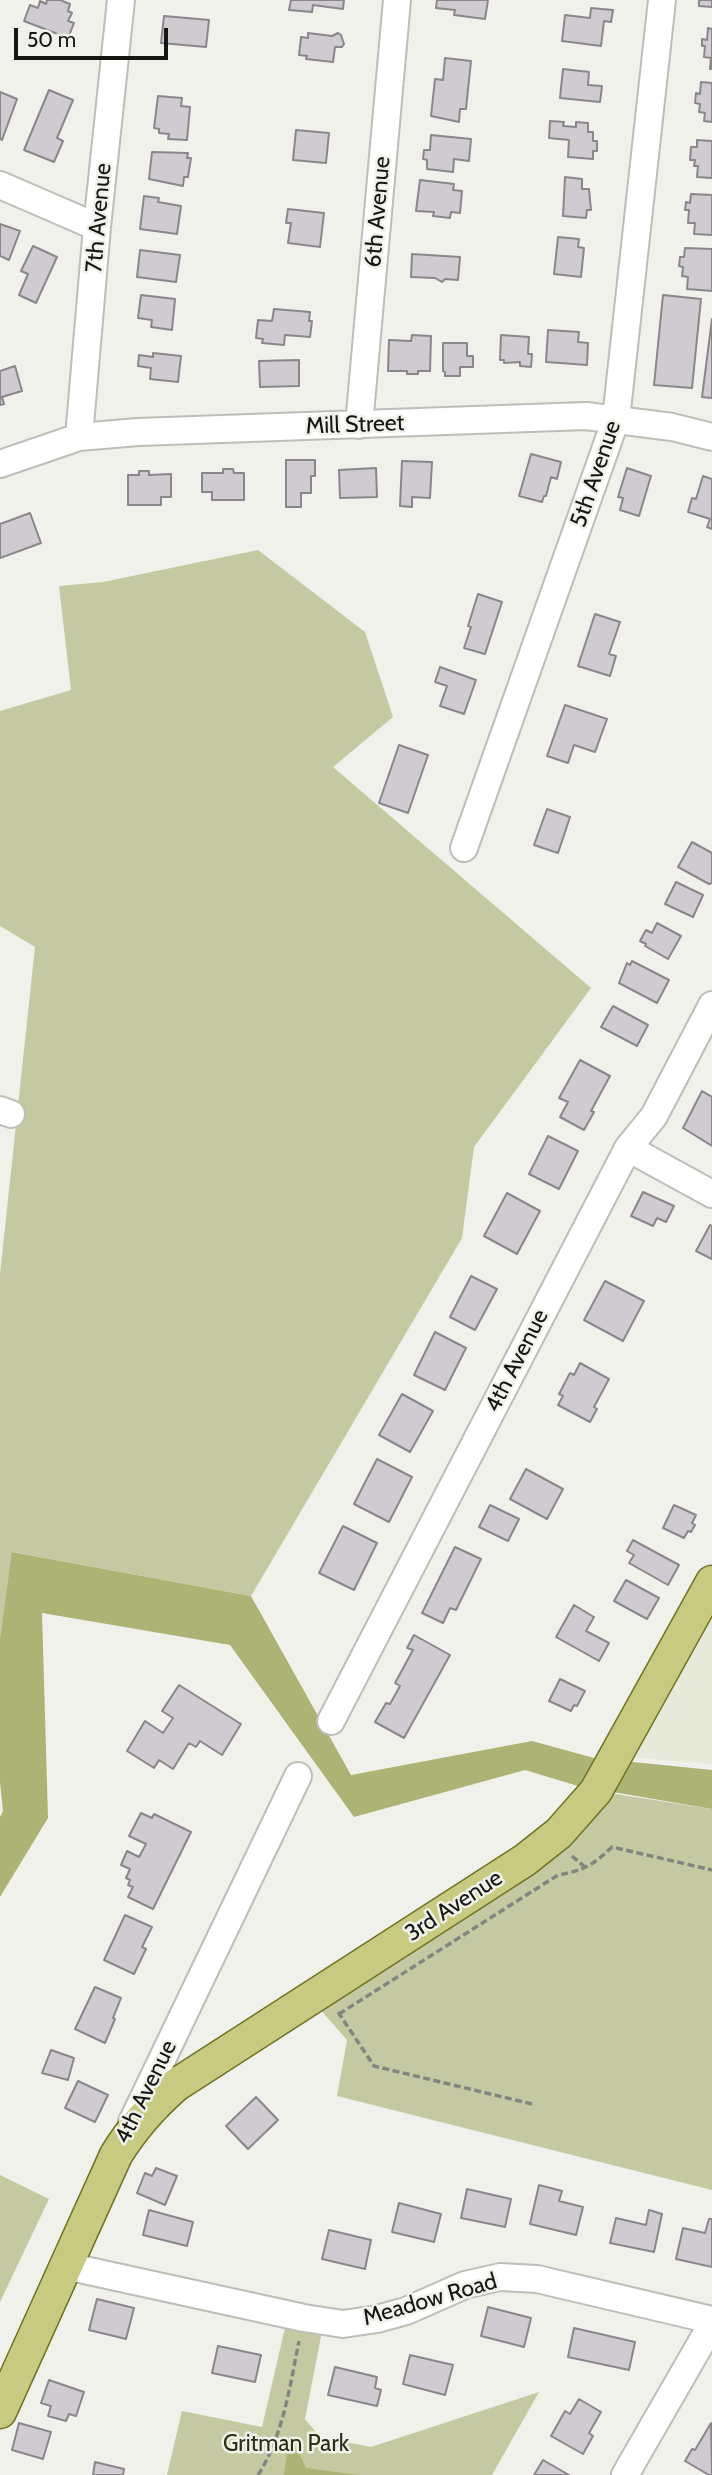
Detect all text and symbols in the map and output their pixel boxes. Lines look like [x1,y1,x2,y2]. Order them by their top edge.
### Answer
scale bar [18,14,172,58]
text: 50 m [27,27,76,52]
street label: 6th Avenue [359,155,397,269]
street label: 7th Avenue [80,162,118,274]
street label: Mill Street [305,409,405,441]
street label: 5th Avenue [565,417,627,531]
street label: 4th Avenue [479,1305,555,1417]
street label: 3rd Avenue [400,1864,508,1948]
street label: 4th Avenue [109,2036,183,2148]
street label: Meadow Road [360,2268,500,2332]
park label: Gritman Park [223,2430,349,2458]

